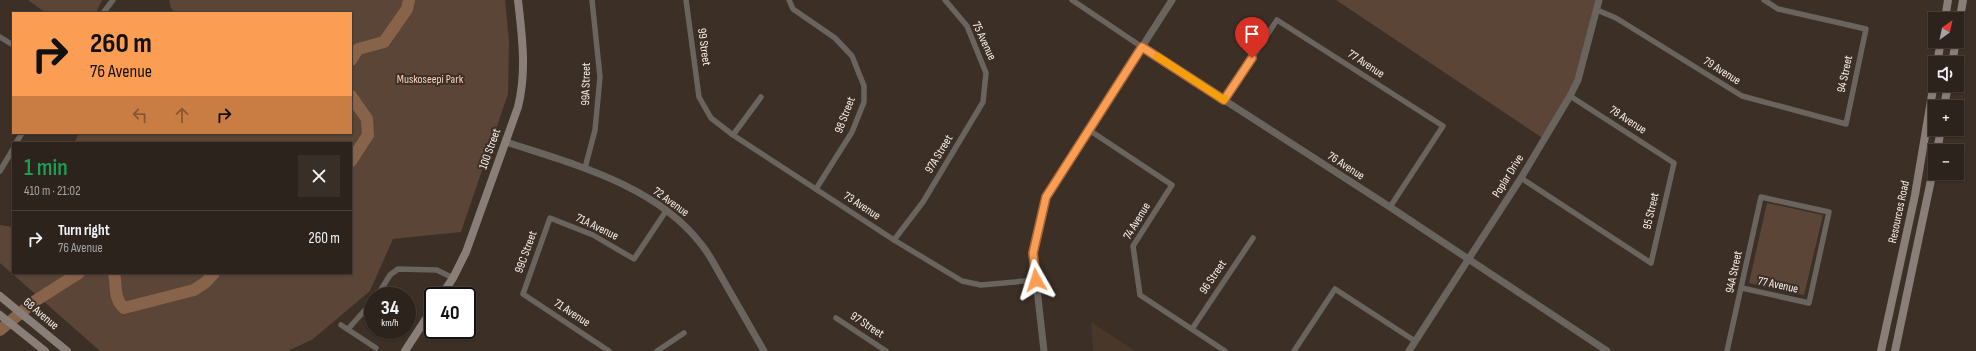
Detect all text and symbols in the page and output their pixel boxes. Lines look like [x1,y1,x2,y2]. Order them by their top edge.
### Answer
north arrow [1928,12,1964,48]
map controls [1928,12,1964,180]
pin [1235,17,1269,58]
street label: 75 Avenue [969,19,1000,63]
icon: arrive [1241,23,1263,45]
text: 260 m [90,27,152,60]
street label: 99 Street [694,27,714,67]
icon: right [24,28,76,80]
street label: 77 Avenue [1345,47,1387,82]
street label: 79 Avenue [1700,54,1744,88]
street label: 94 Street [1834,54,1856,94]
button: sound [1928,56,1964,92]
text: 76 Avenue [90,61,152,82]
street label: 99A Street [578,62,594,106]
park label: Muskoseepi Park [397,72,464,87]
street label: 98 Street [831,94,859,135]
button: + [1928,100,1964,136]
street label: 78 Avenue [1607,102,1650,138]
icon: left [129,104,151,126]
icon: ahead [171,104,193,126]
icon: right [213,104,235,126]
street label: 100 Street [476,126,504,171]
street label: 97A Street [922,132,956,176]
button: − [1928,144,1964,180]
street label: 76 Avenue [1325,148,1368,184]
street label: Poplar Drive [1489,151,1527,200]
text: 1 min [24,153,68,182]
button: close [298,155,340,197]
street label: Resources Road [1885,179,1913,245]
text: 410 m · 21:02 [24,183,81,199]
street label: 72 Avenue [650,184,692,220]
street label: 73 Avenue [841,189,883,224]
street label: 95 Street [1639,191,1663,231]
street label: 74 Avenue [1120,200,1154,242]
street label: 71A Avenue [573,210,621,244]
text: Turn right [58,221,110,240]
icon: right [24,228,46,250]
text: 260 m [309,229,340,248]
street label: 99C Street [511,229,541,275]
text: 76 Avenue [58,240,103,256]
street label: 94A Street [1722,249,1746,294]
street label: 96 Street [1196,257,1230,297]
position arrow [1015,259,1057,301]
street label: 77 Avenue [1756,273,1800,297]
speed limit sign: 40 [424,287,476,339]
street label: 68 Avenue [20,295,62,333]
text: 34 [381,296,399,320]
street label: 71 Avenue [551,296,593,330]
street label: 97 Street [847,309,887,342]
text: km/h [381,317,399,329]

